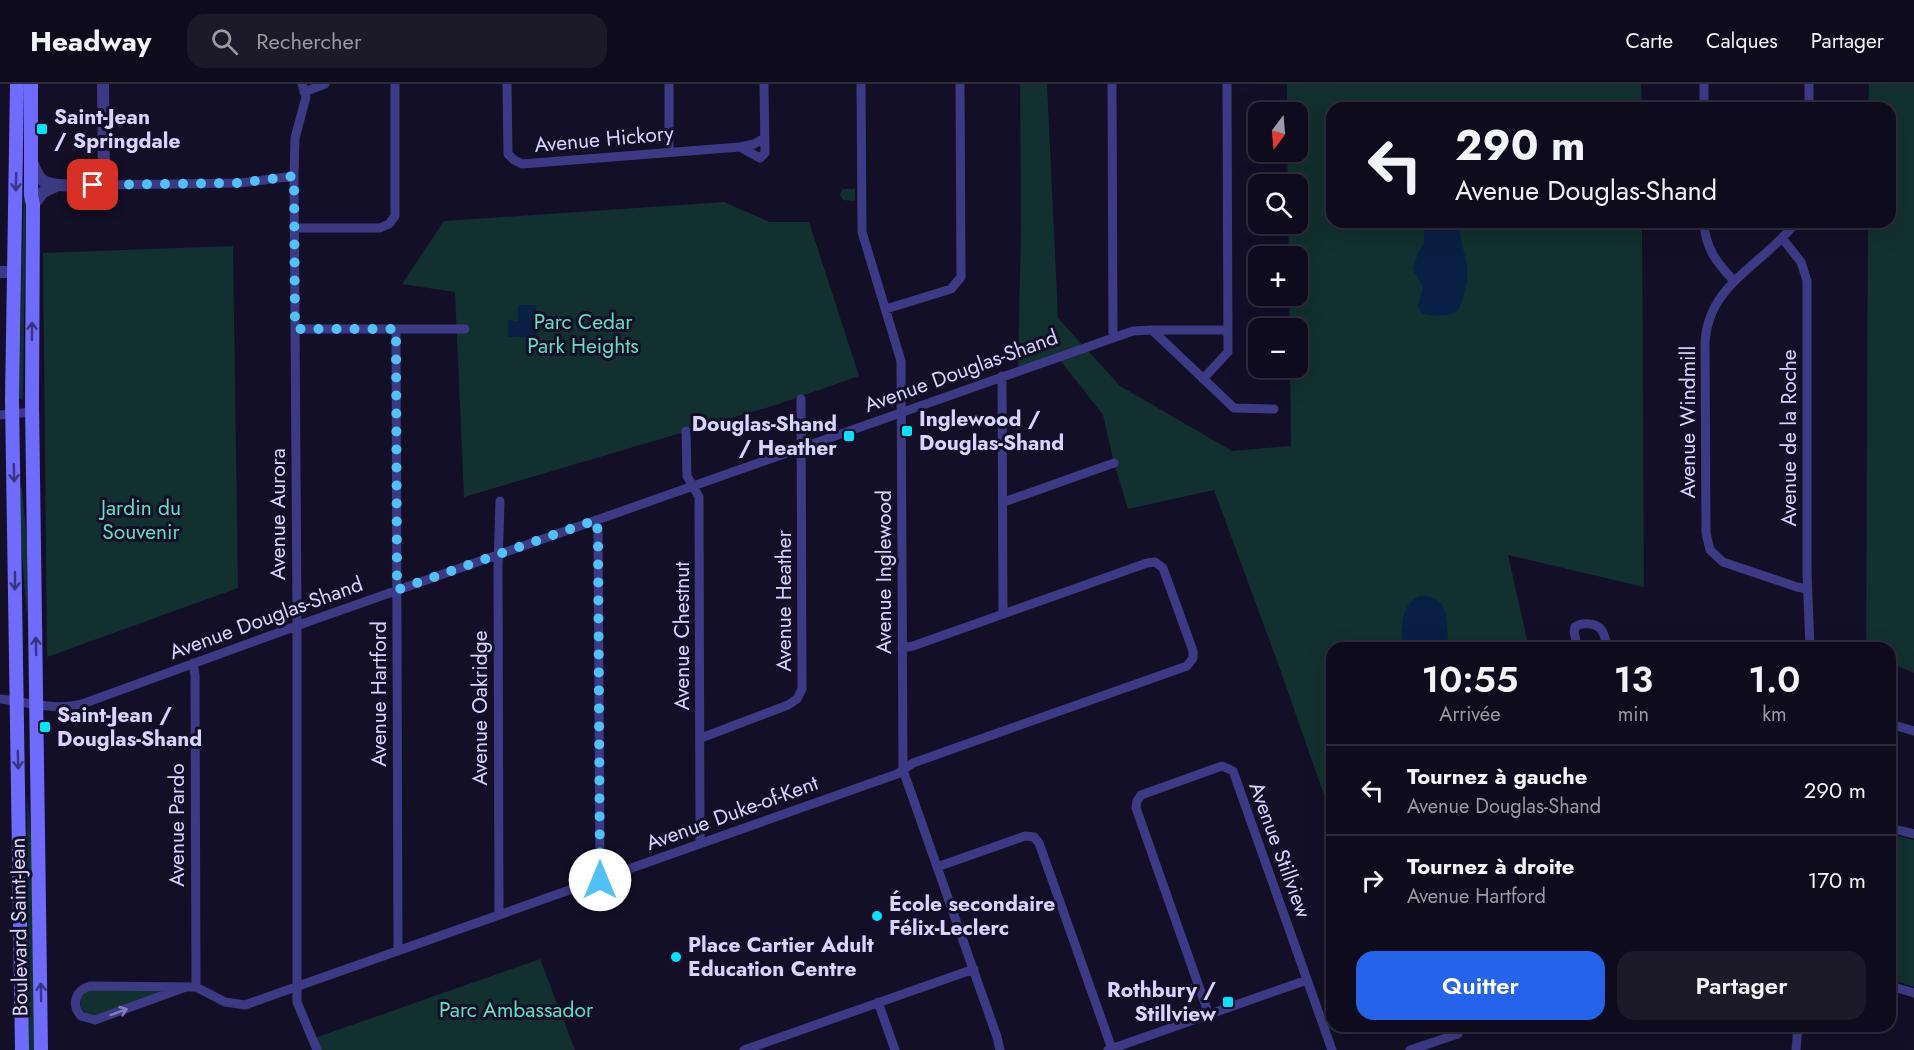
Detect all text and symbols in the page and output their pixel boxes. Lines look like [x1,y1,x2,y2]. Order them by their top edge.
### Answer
search box [187,14,607,68]
text: Headway [30,21,151,62]
icon: search [208,25,241,58]
text: Rechercher [256,25,362,57]
text: Carte [1626,26,1673,56]
text: Calques [1706,26,1778,56]
text: Partager [1811,26,1884,56]
place label: Saint-Jean / Springdale [54,102,180,156]
north arrow [1248,102,1308,162]
map controls [1248,102,1308,378]
text: 290 m [1455,115,1586,176]
street label: Avenue Hickory [533,118,676,160]
marker: Saint-Jean / Springdale [35,122,49,136]
icon: left [1356,126,1434,204]
pin [67,159,118,210]
icon: arrive [76,168,109,201]
text: Avenue Douglas-Shand [1455,171,1717,210]
one-way arrow [10,172,21,192]
button: search [1248,174,1308,234]
button: + [1248,246,1308,306]
park label: Parc Cedar Park Heights [527,307,639,361]
button: − [1248,318,1308,378]
one-way arrow [26,321,38,341]
street label: Avenue Douglas-Shand [860,322,1062,420]
street label: Avenue Windmill [1673,346,1703,498]
street label: Avenue de la Roche [1774,349,1804,527]
place label: Inglewood / Douglas-Shand [919,404,1064,458]
place label: Douglas-Shand / Heather [692,409,837,463]
marker: Inglewood / Douglas-Shand [900,424,914,438]
marker: Douglas-Shand / Heather [842,429,856,443]
street label: Avenue Aurora [263,448,293,580]
one-way arrow [8,463,19,483]
street label: Avenue Inglewood [869,490,899,654]
park label: Jardin du Souvenir [98,493,181,547]
street label: Avenue Heather [769,529,799,672]
street label: Avenue Chestnut [667,562,697,710]
street label: Avenue Douglas-Shand [165,569,367,667]
one-way arrow [9,570,21,590]
street label: Avenue Hartford [364,621,394,767]
street label: Avenue Oakridge [465,630,495,786]
one-way arrow [30,636,42,656]
text: 10:55 [1421,653,1518,705]
text: 13 [1614,653,1653,705]
text: 1.0 [1748,653,1801,705]
place label: Saint-Jean / Douglas-Shand [57,700,202,754]
text: Arrivée [1439,700,1500,729]
text: min [1618,700,1649,729]
text: km [1762,700,1787,729]
marker: Saint-Jean / Douglas-Shand [38,720,52,734]
one-way arrow [12,749,24,769]
text: Tournez à gauche [1407,760,1587,792]
street label: Avenue Pardo [162,763,192,887]
street label: Avenue Duke-of-Kent [642,768,822,858]
icon: left [1356,774,1389,807]
text: 290 m [1804,774,1866,806]
street label: Avenue Stillview [1241,778,1319,923]
text: Avenue Douglas-Shand [1407,792,1601,821]
street label: Boulevard Saint-Jean [2,837,36,1017]
position arrow [568,848,632,912]
text: Tournez à droite [1407,850,1574,882]
icon: right [1356,864,1389,897]
text: 170 m [1808,864,1866,896]
text: Avenue Hartford [1407,882,1546,911]
place label: École secondaire Félix-Leclerc [889,889,1055,943]
marker: École secondaire Félix-Leclerc [870,909,884,923]
place label: Place Cartier Adult Education Centre [688,930,874,984]
marker: Place Cartier Adult Education Centre [669,950,683,964]
button: Quitter [1356,951,1605,1020]
button: Partager [1617,951,1866,1020]
place label: Rothbury / Stillview [1107,975,1217,1029]
one-way arrow [35,982,47,1002]
park label: Parc Ambassador [439,995,594,1025]
marker: Rothbury / Stillview [1221,995,1235,1009]
one-way arrow [109,1006,127,1017]

